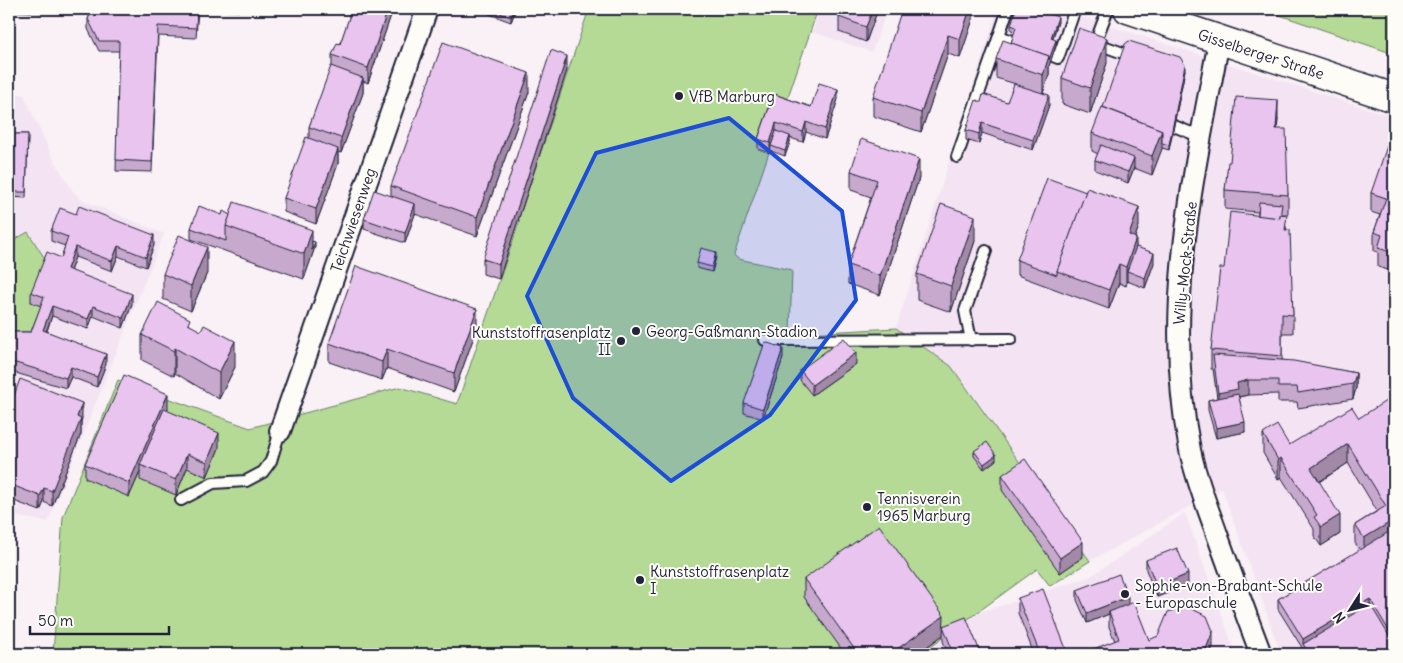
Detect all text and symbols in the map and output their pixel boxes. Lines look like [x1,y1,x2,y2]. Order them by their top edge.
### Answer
street label: Gisselberger Straße [1195,25,1327,83]
place label: VfB Marburg [689,87,775,106]
marker: VfB Marburg [673,90,685,102]
street label: Teichwiesenweg [326,165,380,275]
street label: Willy-Mock-Straße [1169,200,1201,326]
place label: Georg-Gaßmann-Stadion [646,322,818,341]
place label: Kunststoffrasenplatz II [472,323,611,359]
marker: Georg-Gaßmann-Stadion [630,325,642,337]
marker: Kunststoffrasenplatz II [615,335,627,347]
place label: Tennisverein 1965 Marburg [877,489,971,525]
marker: Tennisverein 1965 Marburg [861,501,873,513]
place label: Kunststoffrasenplatz I [650,562,789,598]
marker: Kunststoffrasenplatz I [634,574,646,586]
place label: Sophie-von-Brabant-Schule - Europaschule [1135,576,1323,612]
north arrow [1326,586,1376,636]
marker: Sophie-von-Brabant-Schule - Europaschule [1119,588,1131,600]
scale bar [30,603,169,635]
text: N [1329,608,1350,627]
text: 50 m [38,611,73,630]

